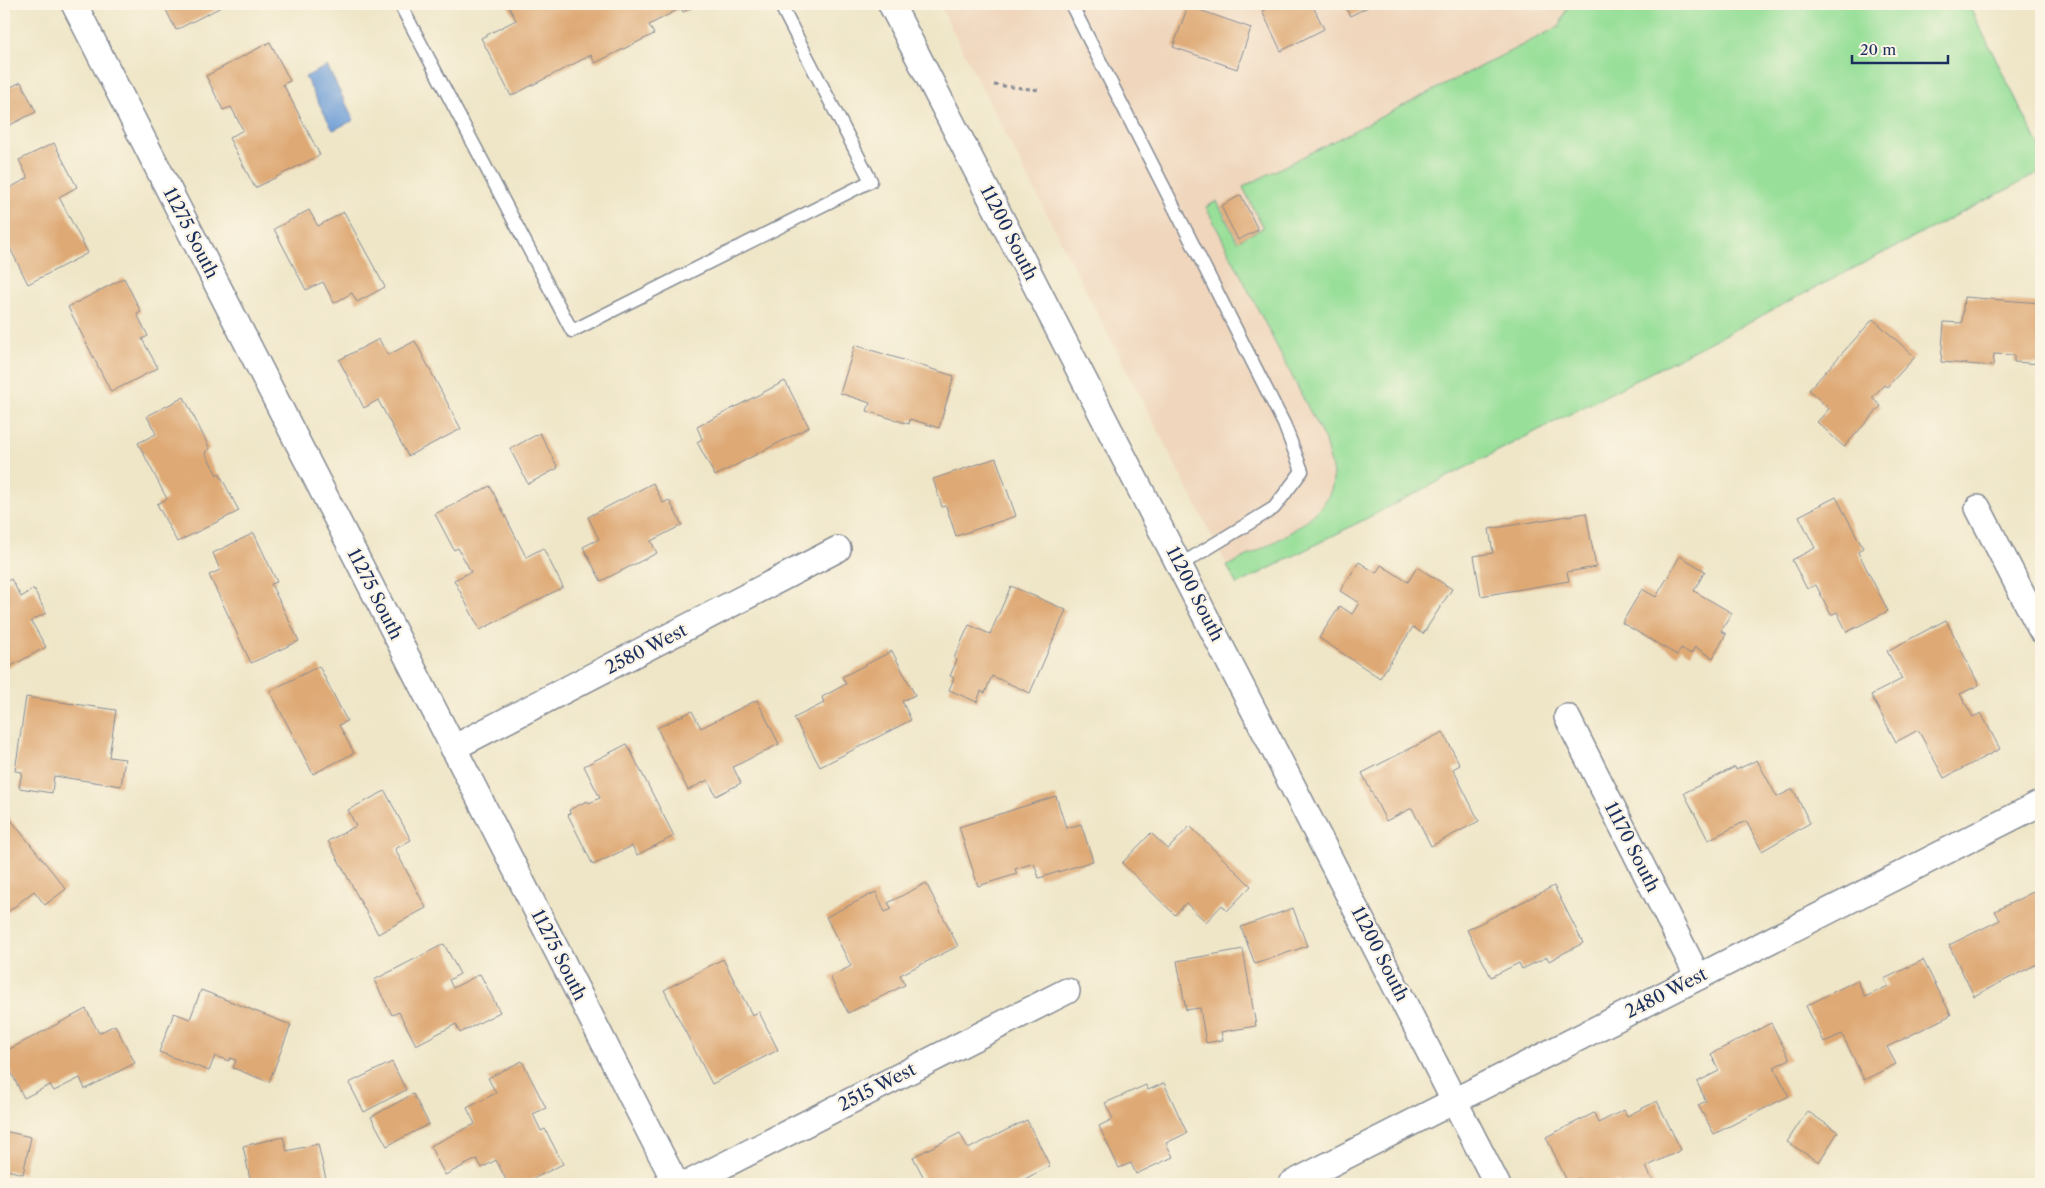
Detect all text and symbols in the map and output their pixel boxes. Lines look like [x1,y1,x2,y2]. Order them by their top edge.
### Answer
scale bar [1852,32,1949,64]
text: 20 m [1860,40,1896,59]
street label: 11200 South [976,182,1042,284]
street label: 11275 South [159,184,223,282]
street label: 11200 South [1162,543,1228,645]
street label: 11275 South [343,545,407,643]
street label: 2580 West [602,619,691,679]
street label: 11170 South [1600,798,1664,896]
street label: 11200 South [1347,903,1413,1005]
street label: 11275 South [527,906,591,1004]
street label: 2480 West [1621,963,1711,1023]
street label: 2515 West [835,1058,920,1116]

